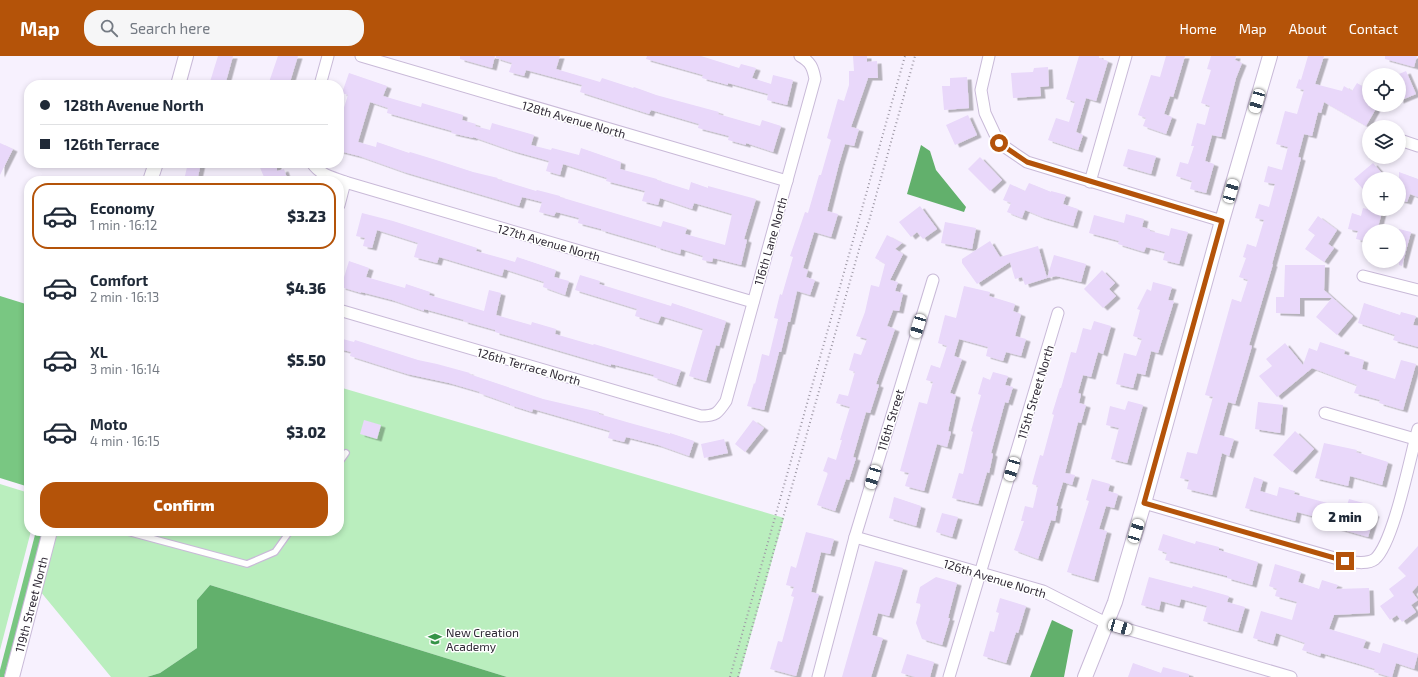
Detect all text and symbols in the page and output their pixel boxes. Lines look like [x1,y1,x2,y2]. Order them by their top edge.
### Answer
search box [84,10,364,46]
text: Map [20,17,60,40]
icon: search [98,17,120,39]
text: Search here [130,19,210,37]
text: Home [1180,20,1217,37]
text: Map [1239,20,1267,37]
text: About [1289,20,1327,37]
text: Contact [1349,20,1398,37]
map controls [1362,68,1406,268]
button: locate [1362,68,1406,112]
car [1248,88,1266,114]
text: 128th Avenue North [64,96,204,114]
street label: 128th Avenue North [521,97,628,141]
button: layers [1362,120,1406,164]
route start [990,134,1008,152]
text: 126th Terrace [64,135,159,153]
button: + [1362,172,1406,216]
car [1222,178,1240,204]
street label: 116th Lane North [751,195,789,287]
icon: car [42,198,78,234]
text: Economy [90,199,155,217]
text: $3.23 [287,207,326,225]
text: 1 min · 16:12 [90,217,157,233]
street label: 127th Avenue North [496,221,602,263]
button: − [1362,224,1406,268]
icon: car [42,270,78,306]
text: Comfort [90,271,148,289]
text: $4.36 [286,279,326,297]
text: 2 min · 16:13 [90,289,159,305]
car [909,313,927,339]
icon: car [42,342,78,378]
text: XL [90,343,108,361]
street label: 115th Street North [1014,343,1056,441]
street label: 126th Terrace North [476,345,582,388]
text: $5.50 [287,351,326,369]
text: 3 min · 16:14 [90,361,160,377]
street label: 116th Street [874,387,906,453]
icon: car [42,414,78,450]
text: Moto [90,415,128,433]
text: $3.02 [286,423,326,441]
text: 4 min · 16:15 [90,433,160,449]
car [1003,456,1021,482]
car [864,464,882,490]
button: Confirm [40,482,328,528]
callout: 2 min [1312,503,1378,531]
text: 2 min [1328,509,1362,525]
car [1127,518,1145,544]
route end [1336,552,1354,570]
street label: 119th Street North [12,555,50,654]
street label: 126th Avenue North [942,556,1048,600]
car [1107,618,1133,636]
place label: New Creation Academy [446,625,519,653]
school or university icon: New Creation Academy [427,631,443,647]

